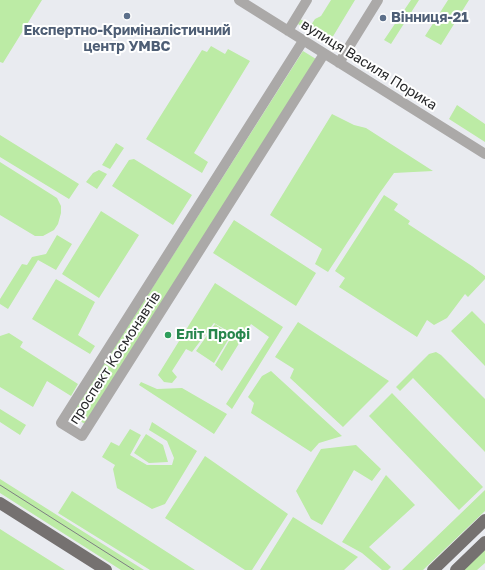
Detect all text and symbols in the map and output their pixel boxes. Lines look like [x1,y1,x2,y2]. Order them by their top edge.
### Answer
place label: Вінниця-21 [391,10,469,26]
marker: Експертно-Криміналістичний центр УМВС [122,11,132,21]
marker: Вінниця-21 [378,13,388,23]
street label: вулиця Василя Порика [298,16,440,114]
place label: Експертно-Криміналістичний центр УМВС [23,23,231,56]
street label: проспект Космонавтів [66,289,164,427]
place label: Еліт Профі [176,327,250,343]
marker: Еліт Профі [163,330,173,340]

